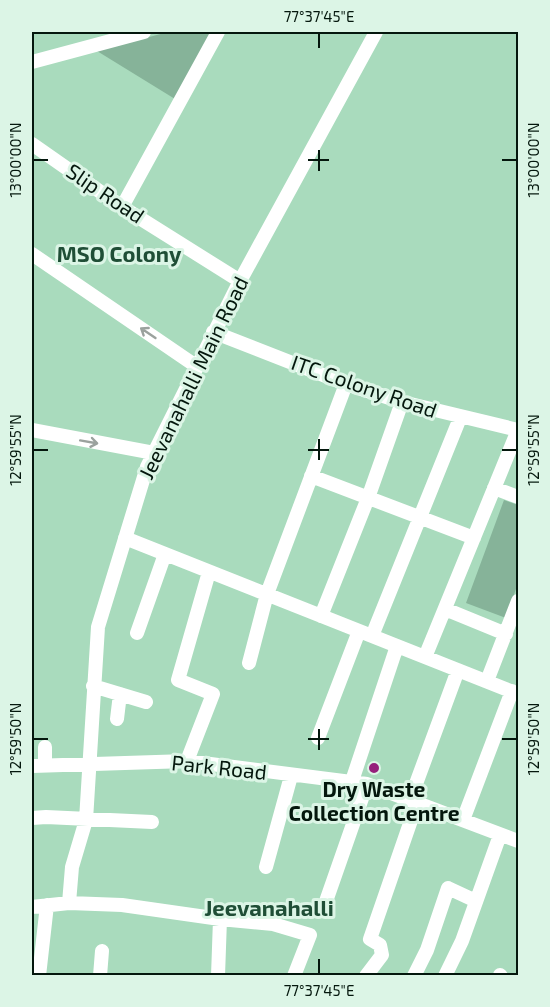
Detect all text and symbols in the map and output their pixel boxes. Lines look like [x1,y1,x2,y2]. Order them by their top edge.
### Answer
text: 77°37'45"E [284,7,354,25]
text: 13°00'00"N [6,123,24,197]
text: 13°00'00"N [524,123,542,197]
street label: Slip Road [62,158,149,228]
district label: MSO Colony [57,240,182,267]
street label: Jeevanahalli Main Road [133,272,253,483]
one-way arrow [140,327,157,339]
street label: ITC Colony Road [289,349,440,422]
text: 12°59'55"N [6,414,24,486]
text: 12°59'55"N [524,414,542,486]
one-way arrow [79,436,98,447]
text: 12°59'50"N [6,703,24,775]
text: 12°59'50"N [524,703,542,775]
street label: Park Road [170,749,268,784]
marker: Dry Waste Collection Centre [367,761,381,775]
place label: Dry Waste Collection Centre [288,776,460,825]
district label: Jeevanahalli [204,894,334,920]
text: 77°37'45"E [284,981,354,999]

